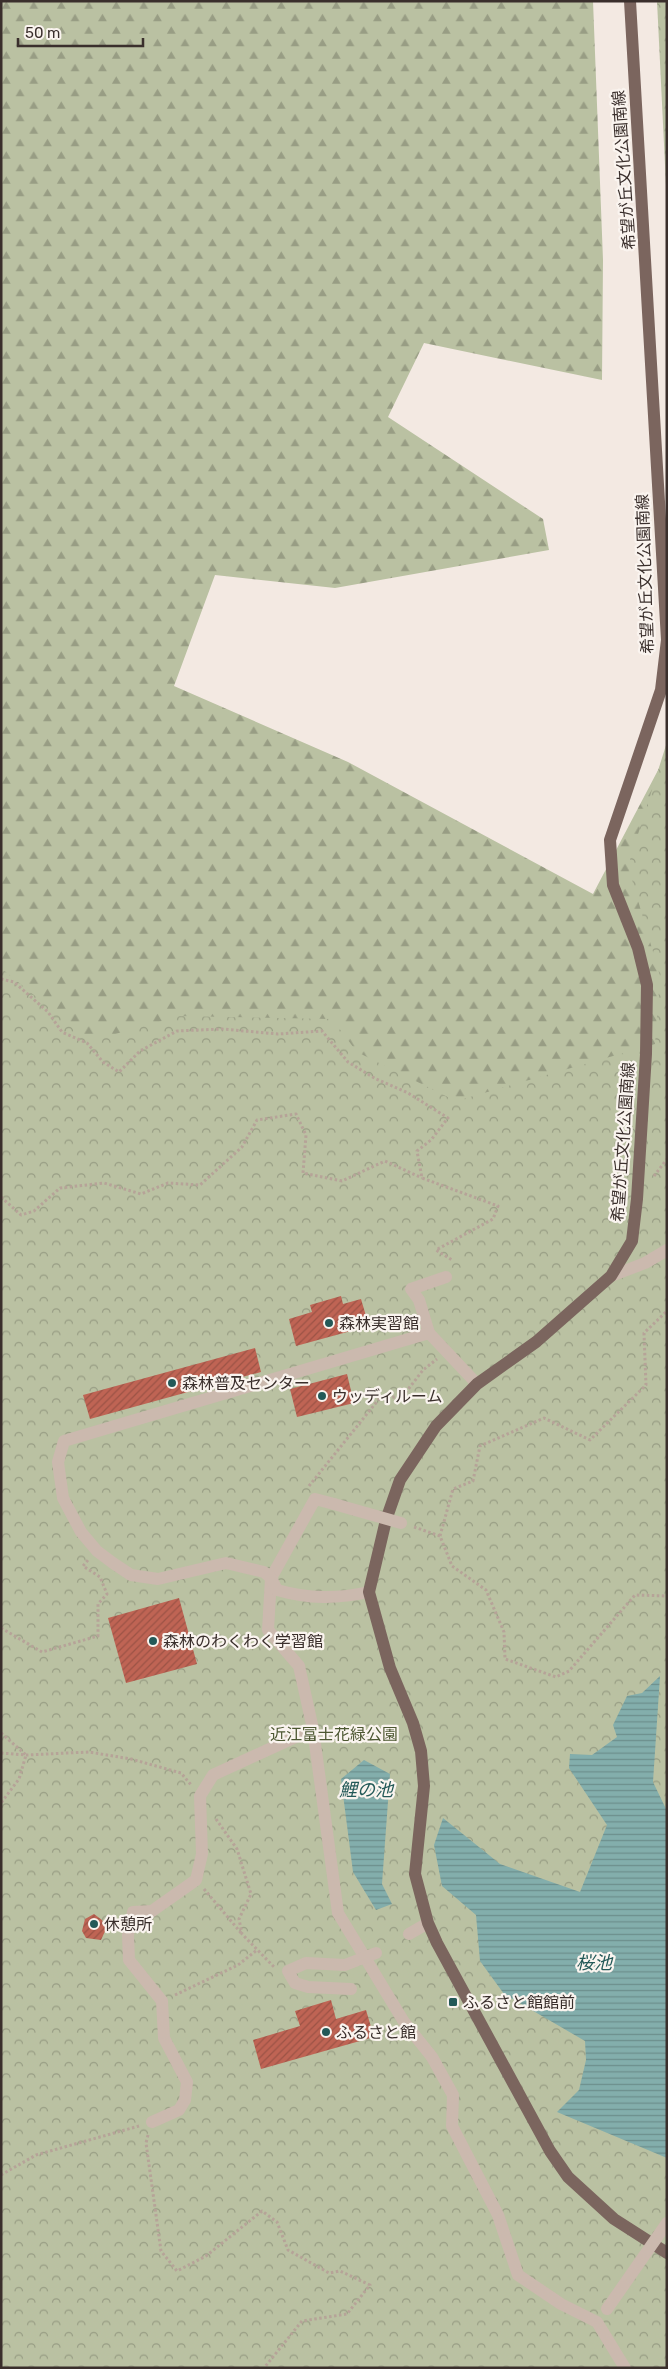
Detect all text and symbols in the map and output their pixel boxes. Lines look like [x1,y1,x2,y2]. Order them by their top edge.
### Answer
scale bar [18,15,142,47]
text: 50 m [25,24,60,42]
street label: 希望が丘文化公園南線 [609,90,639,250]
street label: 希望が丘文化公園南線 [633,494,657,654]
street label: 希望が丘文化公園南線 [608,1062,638,1222]
place label: 森林実習館 [339,1314,419,1333]
marker: 森林実習館 [323,1317,335,1329]
place label: 森林普及センター [182,1374,310,1393]
marker: 森林普及センター [166,1377,178,1389]
place label: ウッディルーム [332,1387,442,1406]
marker: ウッディルーム [316,1390,328,1402]
place label: 森林のわくわく学習館 [163,1632,323,1651]
marker: 森林のわくわく学習館 [147,1635,159,1647]
park label: 近江富士花緑公園 [270,1725,398,1744]
water label: 鯉の池 [339,1779,395,1801]
place label: 休憩所 [104,1915,152,1934]
marker: 休憩所 [88,1918,100,1930]
water label: 桜池 [576,1952,614,1974]
place label: ふるさと館館前 [463,1993,575,2012]
marker: ふるさと館館前 [447,1996,459,2008]
place label: ふるさと館 [336,2023,416,2042]
marker: ふるさと館 [320,2026,332,2038]

